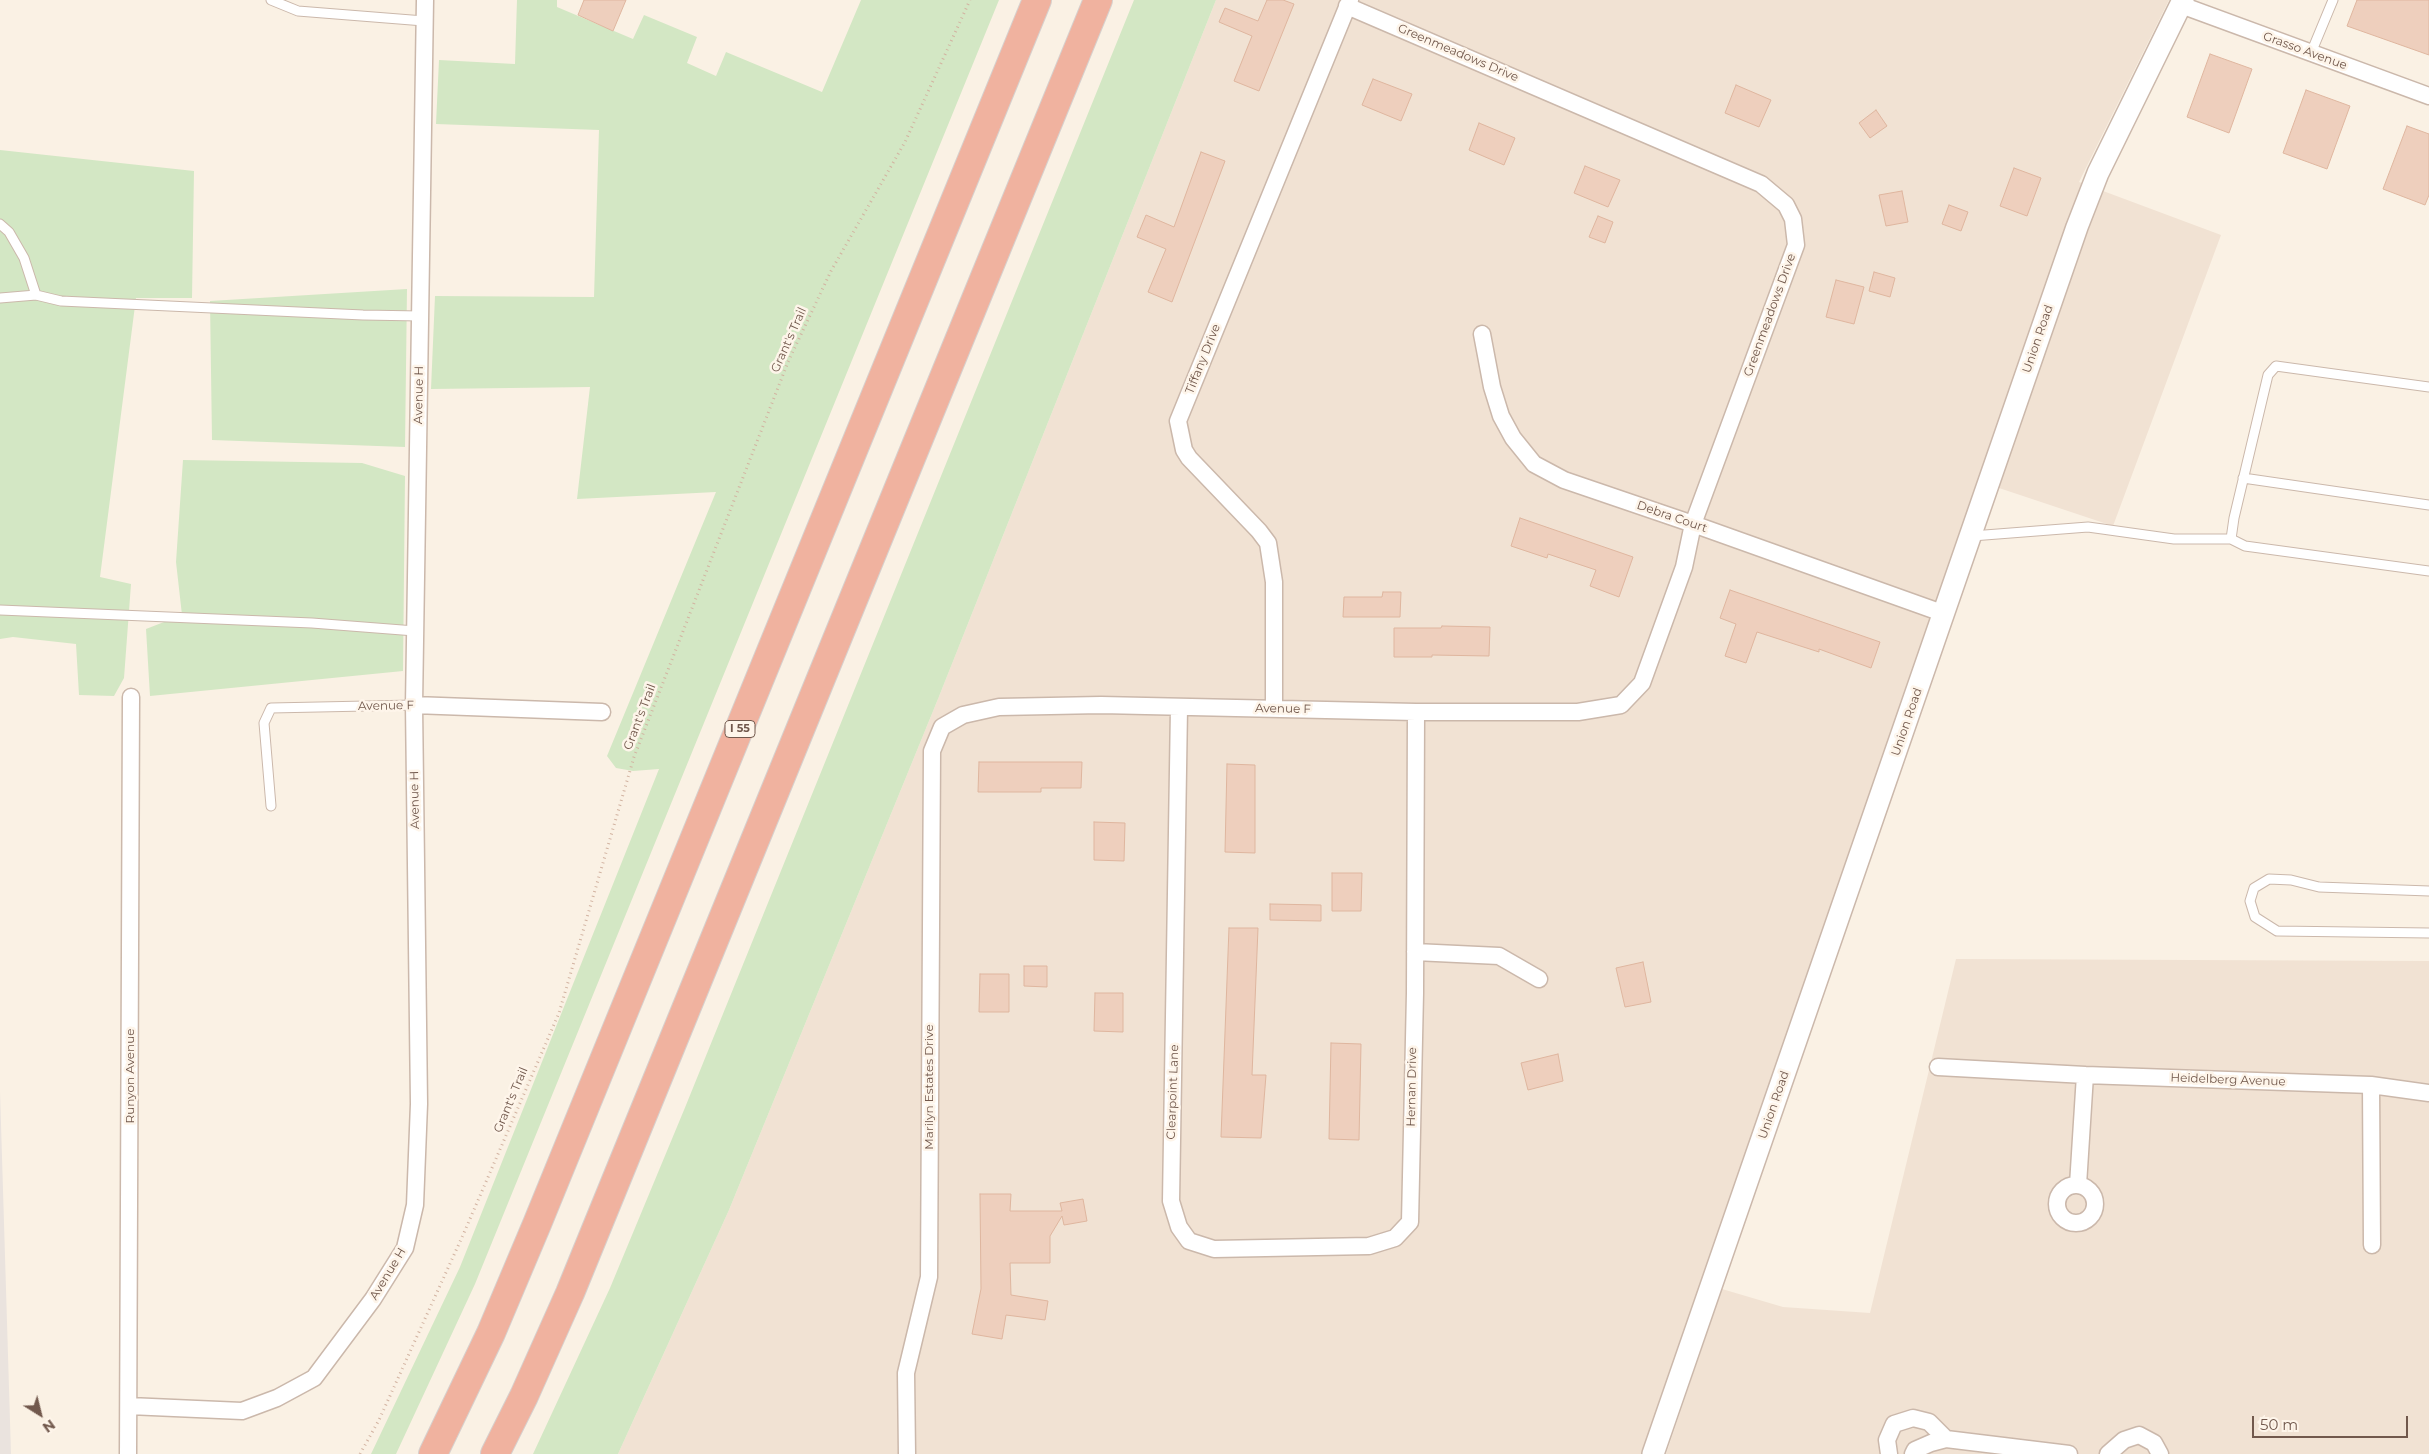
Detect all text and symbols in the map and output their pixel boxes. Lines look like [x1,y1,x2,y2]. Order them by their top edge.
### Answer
street label: Greenmeadows Drive [1395,21,1521,85]
street label: Grasso Avenue [2261,29,2349,73]
street label: Greenmeadows Drive [1741,252,1799,378]
street label: Union Road [2020,303,2056,375]
street label: Grant's Trail [768,305,810,375]
street label: Tiffany Drive [1182,322,1224,396]
street label: Avenue H [411,366,427,424]
street label: Debra Court [1635,498,1709,536]
street label: Grant's Trail [621,682,659,752]
street label: Union Road [1889,686,1925,758]
street label: Avenue F [358,698,414,714]
street label: Avenue F [1255,701,1311,717]
road number: I 55 [725,721,755,738]
street label: Avenue H [407,771,423,829]
street label: Marilyn Estates Drive [922,1024,936,1150]
street label: Runyon Avenue [123,1028,137,1124]
street label: Clearpoint Lane [1164,1044,1182,1140]
street label: Hernan Drive [1404,1047,1420,1127]
street label: Grant's Trail [491,1065,531,1135]
street label: Union Road [1756,1069,1792,1141]
street label: Heidelberg Avenue [2170,1071,2286,1089]
street label: Avenue H [367,1245,409,1303]
north arrow [15,1389,65,1439]
scale bar [2254,1406,2410,1438]
text: 50 m [2260,1415,2298,1434]
text: N [39,1416,59,1437]

